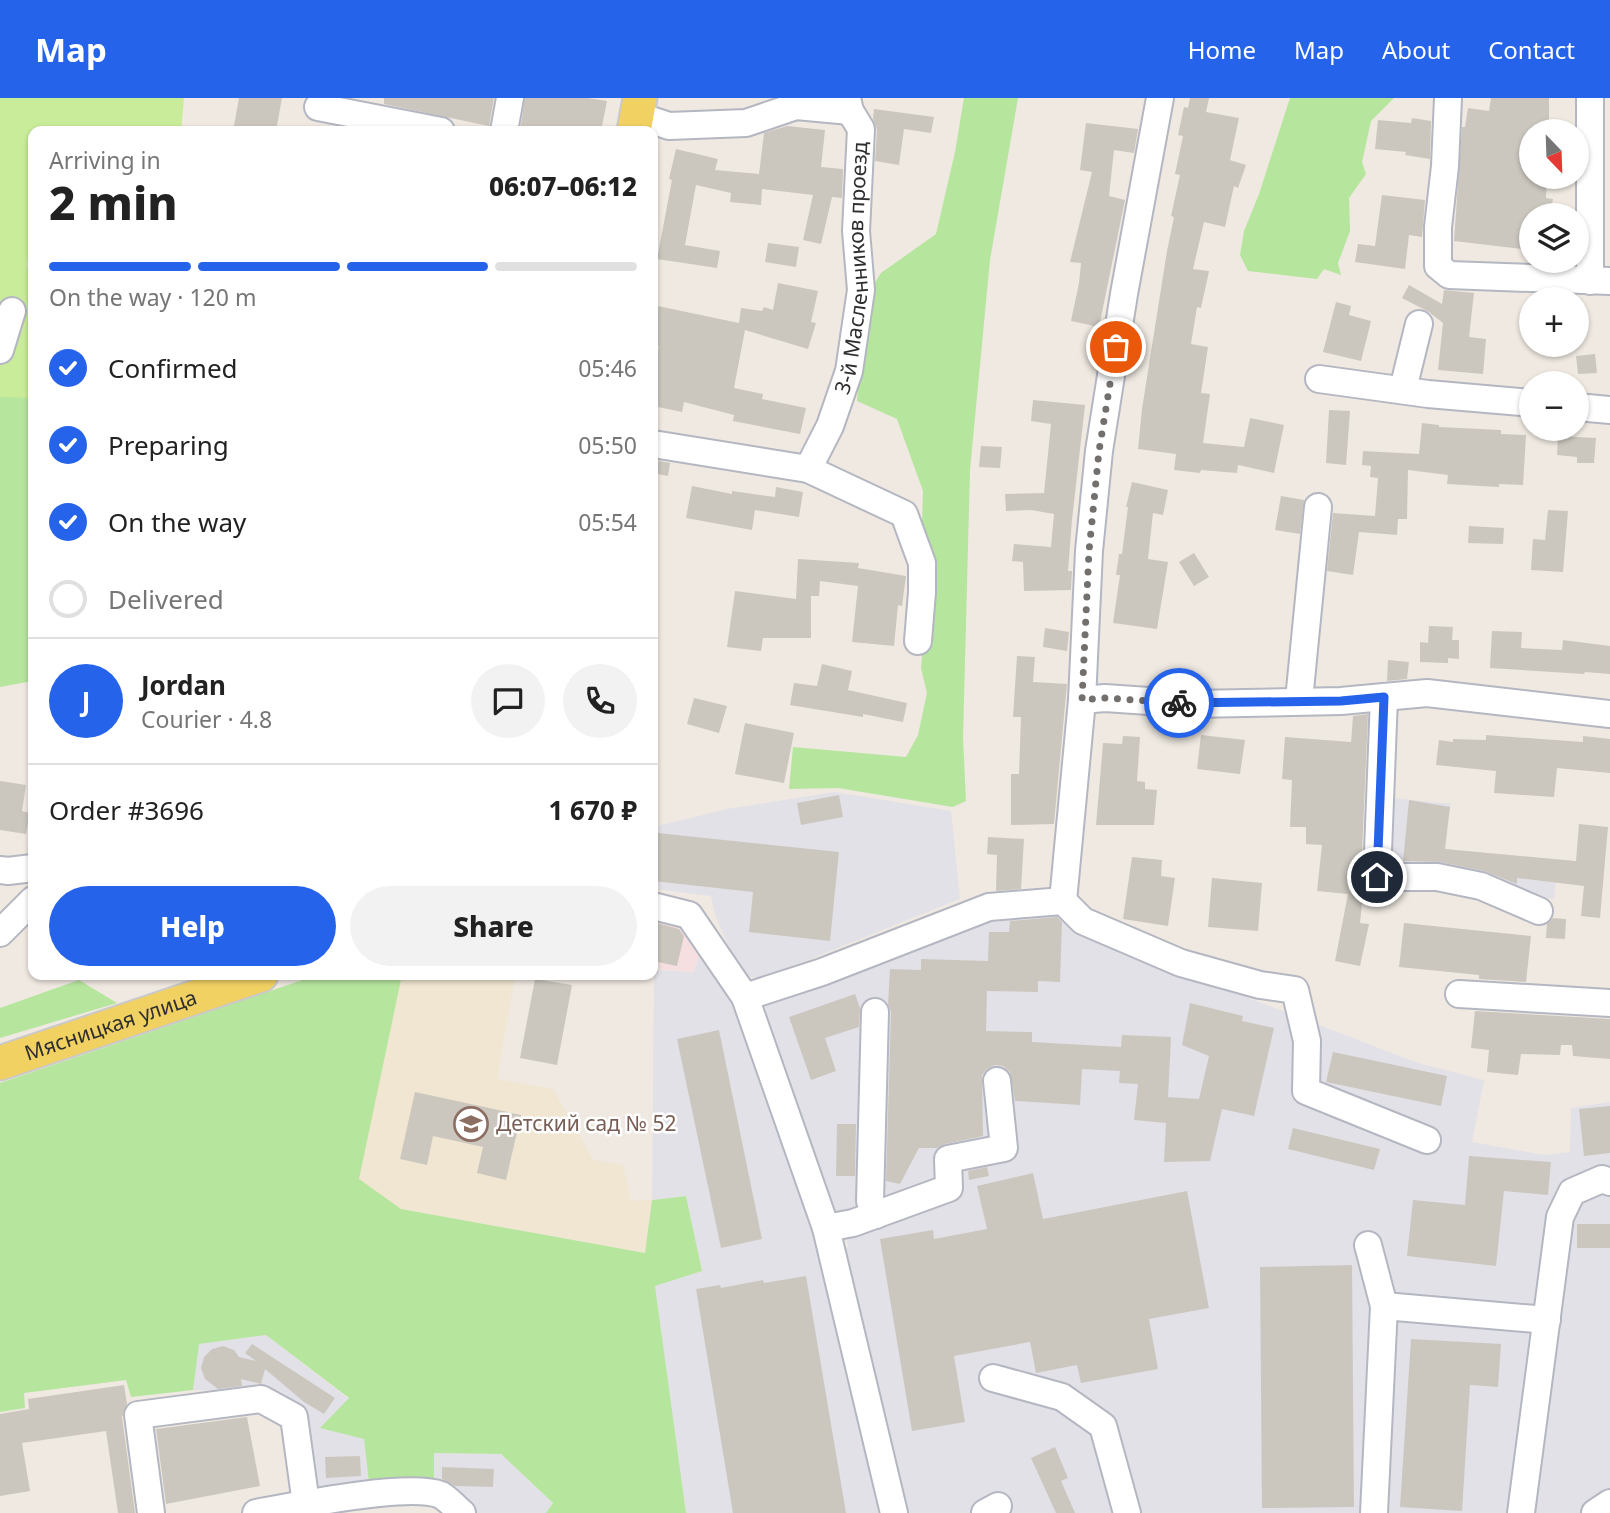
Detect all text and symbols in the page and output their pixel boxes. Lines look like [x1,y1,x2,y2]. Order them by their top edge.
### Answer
text: Map [35,27,107,72]
text: Home [1188,33,1256,66]
text: Map [1294,33,1344,66]
text: About [1382,33,1450,66]
text: Contact [1488,33,1575,66]
north arrow [1519,119,1589,189]
map controls [1519,119,1589,441]
street label: 3-й Масленников проезд [827,141,874,398]
text: Arriving in [49,144,161,176]
text: 06:07–06:12 [489,168,637,204]
text: 2 min [49,171,178,233]
button: layers [1519,203,1589,273]
text: On the way · 120 m [49,281,256,313]
button: + [1519,287,1589,357]
pin [1086,317,1146,377]
icon: bag [1097,328,1135,366]
icon: check [49,349,87,387]
text: Confirmed [108,350,238,386]
text: 05:46 [578,352,637,384]
button: − [1519,371,1589,441]
icon: check [49,426,87,464]
text: Preparing [108,427,229,463]
text: 05:50 [578,429,637,461]
icon: check [49,503,87,541]
text: On the way [108,504,246,540]
text: 05:54 [578,506,637,538]
text: Delivered [108,581,224,617]
button: chat [471,664,545,738]
button: phone [563,664,637,738]
text: Jordan [141,667,226,703]
courier [1144,668,1214,738]
text: J [82,683,90,719]
icon: bike [1160,684,1198,722]
text: Courier · 4.8 [141,703,272,735]
text: Order #3696 [49,792,204,828]
text: 1 670 ₽ [548,792,637,828]
pin [1347,847,1407,907]
icon: home [1358,858,1396,896]
button: Help [49,886,336,966]
button: Share [350,886,637,966]
street label: Мясницкая улица [21,983,200,1067]
school or university icon: Детский сад № 52 [452,1105,490,1143]
place label: Детский сад № 52 [496,1109,676,1137]

